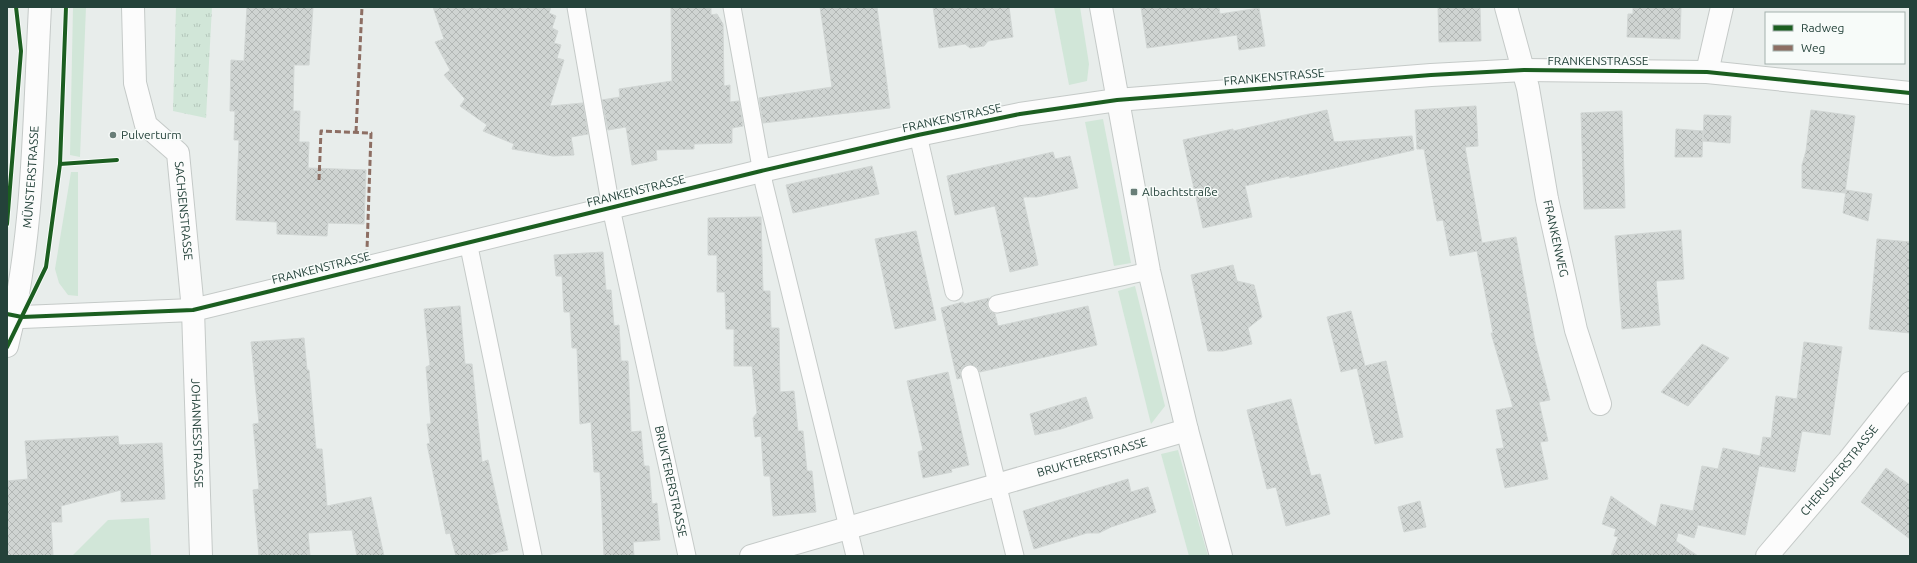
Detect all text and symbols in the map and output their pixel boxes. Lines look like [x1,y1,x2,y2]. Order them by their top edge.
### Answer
legend [1765,12,1905,64]
text: Radweg [1801,21,1844,34]
text: Weg [1801,41,1825,54]
street label: FRANKENSTRASSE [1547,54,1649,67]
street label: FRANKENSTRASSE [1223,66,1325,87]
street label: FRANKENSTRASSE [901,101,1003,134]
street label: MÜNSTERSTRASSE [20,125,41,229]
place label: Pulverturm [121,128,182,141]
marker: Pulverturm [108,130,118,140]
street label: SACHSENSTRASSE [173,161,195,261]
street label: FRANKENSTRASSE [585,172,687,209]
place label: Albachtstraße [1142,185,1218,198]
marker: Albachtstraße [1129,187,1139,197]
street label: FRANKENWEG [1541,199,1571,278]
street label: FRANKENSTRASSE [270,249,372,286]
street label: JOHANNESSTRASSE [189,378,206,489]
street label: CHERUSKERSTRASSE [1797,422,1880,518]
street label: BRUKTERERSTRASSE [653,424,690,539]
street label: BRUKTERERSTRASSE [1035,435,1149,479]

